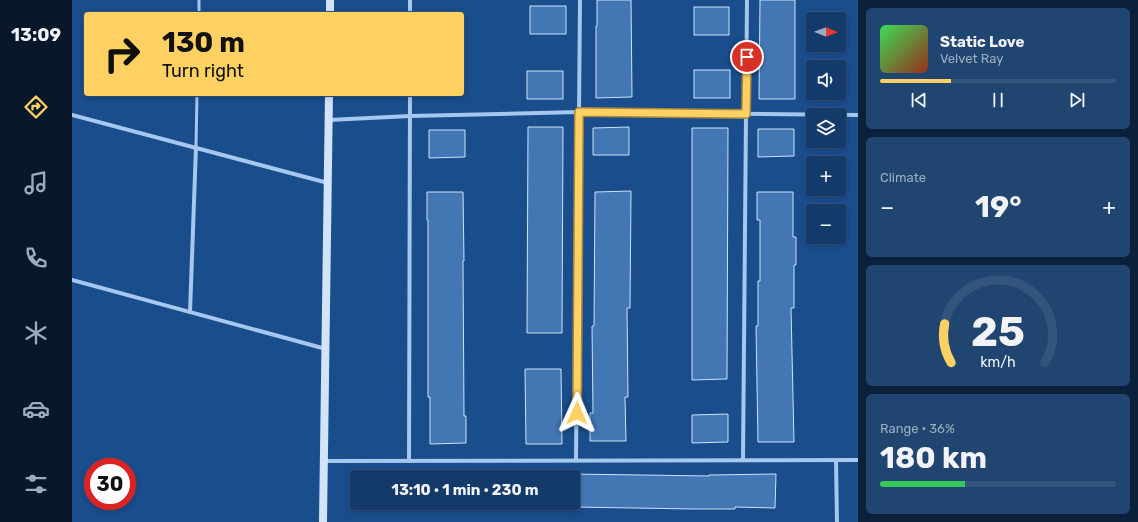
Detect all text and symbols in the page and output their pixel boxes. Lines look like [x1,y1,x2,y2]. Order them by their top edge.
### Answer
north arrow [806,12,846,52]
map controls [806,12,846,244]
text: 13:09 [11,24,61,46]
text: 130 m [162,26,245,59]
icon: right [96,28,148,80]
text: Static Love [940,33,1024,51]
pin [730,40,764,74]
icon: arrive [736,46,758,68]
text: Velvet Ray [940,51,1003,66]
text: Turn right [162,60,244,82]
button: sound [806,60,846,100]
icon: previous [908,89,930,111]
icon: pause [987,89,1009,111]
icon: next [1066,89,1088,111]
icon: directions [22,93,50,121]
button: layers [806,108,846,148]
button: + [806,156,846,196]
icon: music [22,169,50,197]
text: Climate [880,170,926,185]
text: 19° [975,189,1022,225]
text: − [880,194,894,221]
text: + [1102,194,1116,221]
button: − [806,204,846,244]
icon: phone [22,244,50,272]
text: 25 [971,307,1025,356]
icon: climate [22,319,50,347]
text: km/h [980,354,1016,371]
position arrow [556,392,598,434]
icon: car [22,395,50,423]
text: Range · 36% [880,421,955,436]
text: 180 km [880,440,987,476]
speed limit sign: 30 [84,458,136,510]
icon: filters [22,470,50,498]
text: 13:10 · 1 min · 230 m [391,481,539,499]

